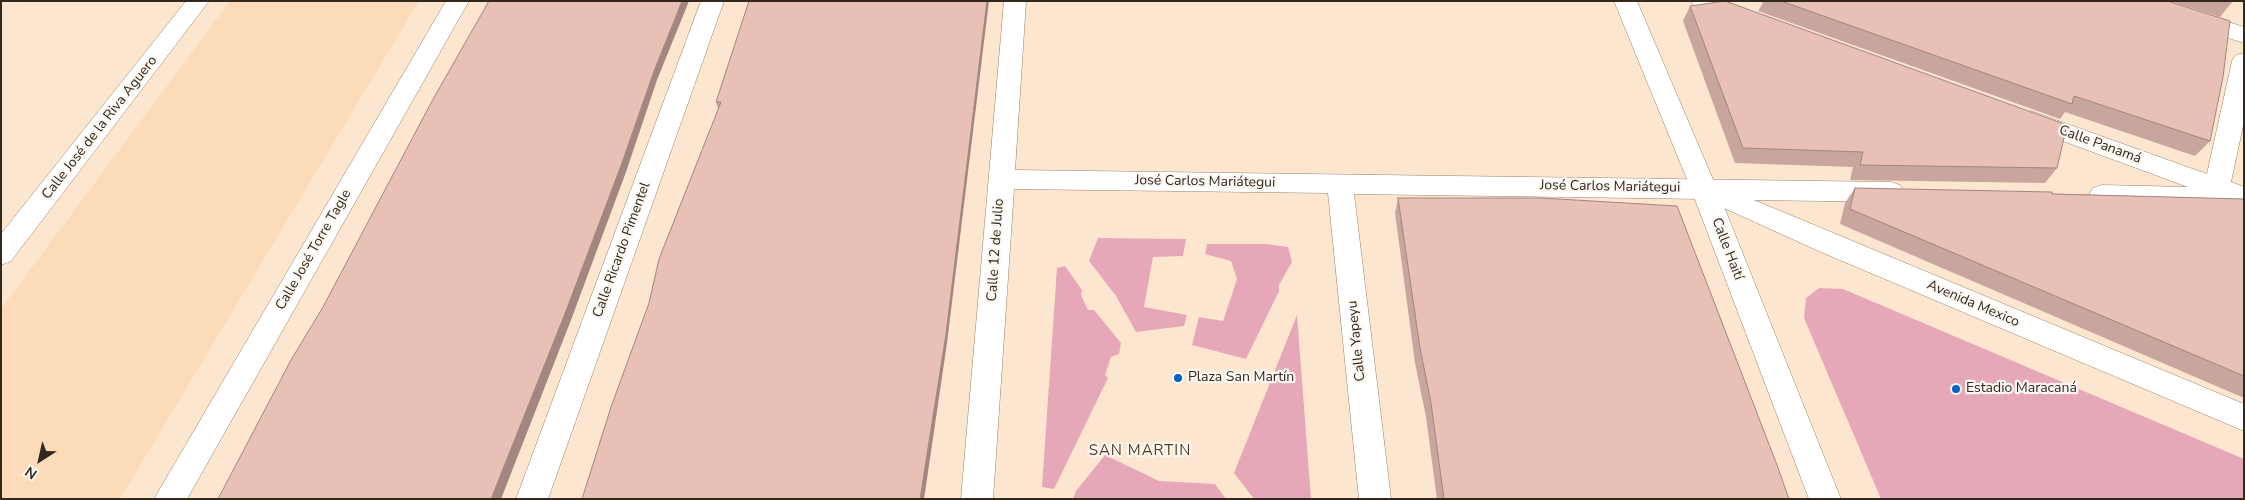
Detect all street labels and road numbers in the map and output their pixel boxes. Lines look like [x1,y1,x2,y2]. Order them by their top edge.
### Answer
street label: Calle José de la Riva Aguero [39,53,161,203]
street label: Calle Panamá [2056,122,2144,168]
street label: José Carlos Mariátegui [1135,172,1275,192]
street label: José Carlos Mariátegui [1540,177,1680,197]
street label: Calle Ricardo Pimentel [590,180,654,320]
street label: Calle José Torre Tagle [273,187,355,313]
street label: Calle 12 de Julio [984,198,1008,302]
street label: Calle Haití [1707,215,1747,283]
street label: Avenida Mexico [1924,277,2022,331]
street label: Calle Yapeyu [1344,300,1370,382]

